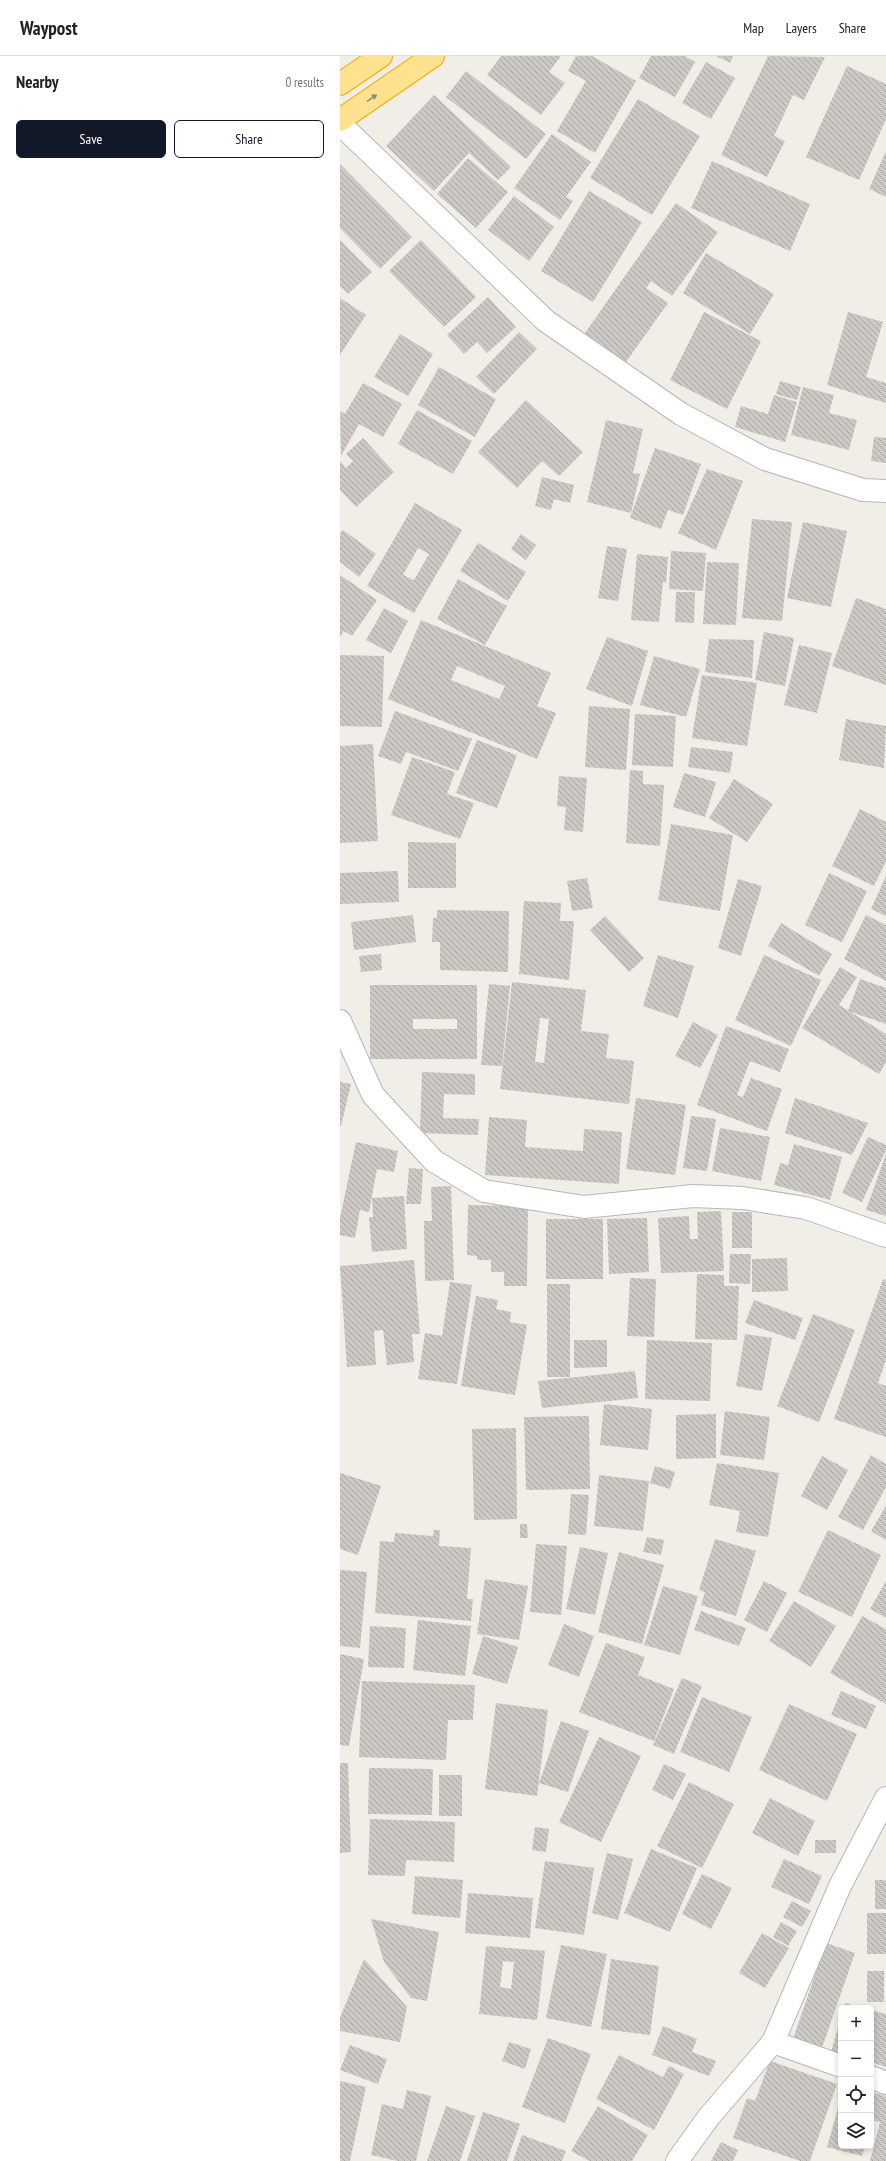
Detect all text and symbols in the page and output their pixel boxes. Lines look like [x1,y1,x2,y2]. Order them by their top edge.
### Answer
text: Waypost [20,16,77,40]
text: Map [743,19,764,37]
text: Layers [786,19,817,37]
text: Share [839,19,866,37]
text: Nearby [16,71,59,93]
text: 0 results [285,74,324,91]
one-way arrow [367,94,377,102]
button: Save [16,120,166,158]
button: Share [174,120,324,158]
map controls [838,2005,874,2149]
button: + [838,2005,874,2041]
button: − [838,2041,874,2077]
button: locate [838,2077,874,2113]
button: layers [838,2113,874,2149]

